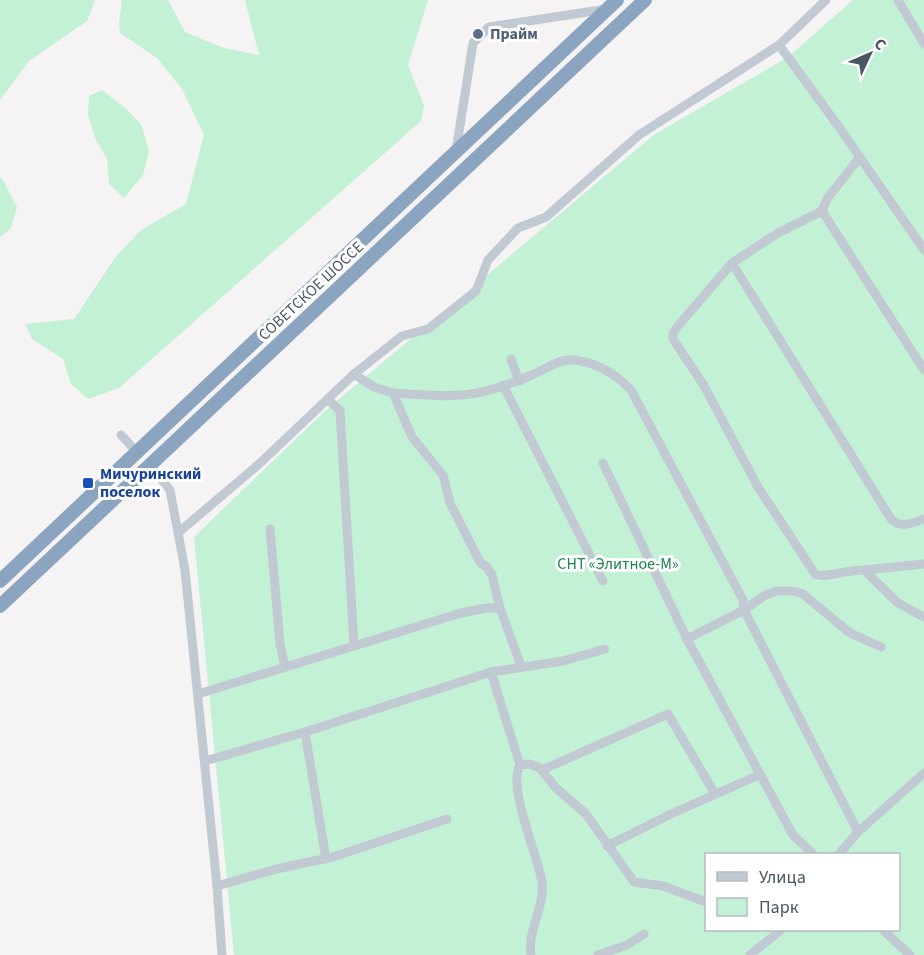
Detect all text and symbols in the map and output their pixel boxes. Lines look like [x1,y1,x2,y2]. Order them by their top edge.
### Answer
place label: Прайм [490,23,538,45]
north arrow [840,24,900,84]
marker: Прайм [471,27,485,41]
text: С [869,33,891,55]
street label: СОВЕТСКОЕ ШОССЕ [253,236,369,346]
place label: Мичуринский поселок [100,463,201,503]
marker: Мичуринский поселок [81,476,95,490]
park label: СНТ «Элитное-М» [557,553,679,575]
legend [705,853,900,931]
text: Улица [759,865,806,890]
text: Парк [759,895,799,920]

